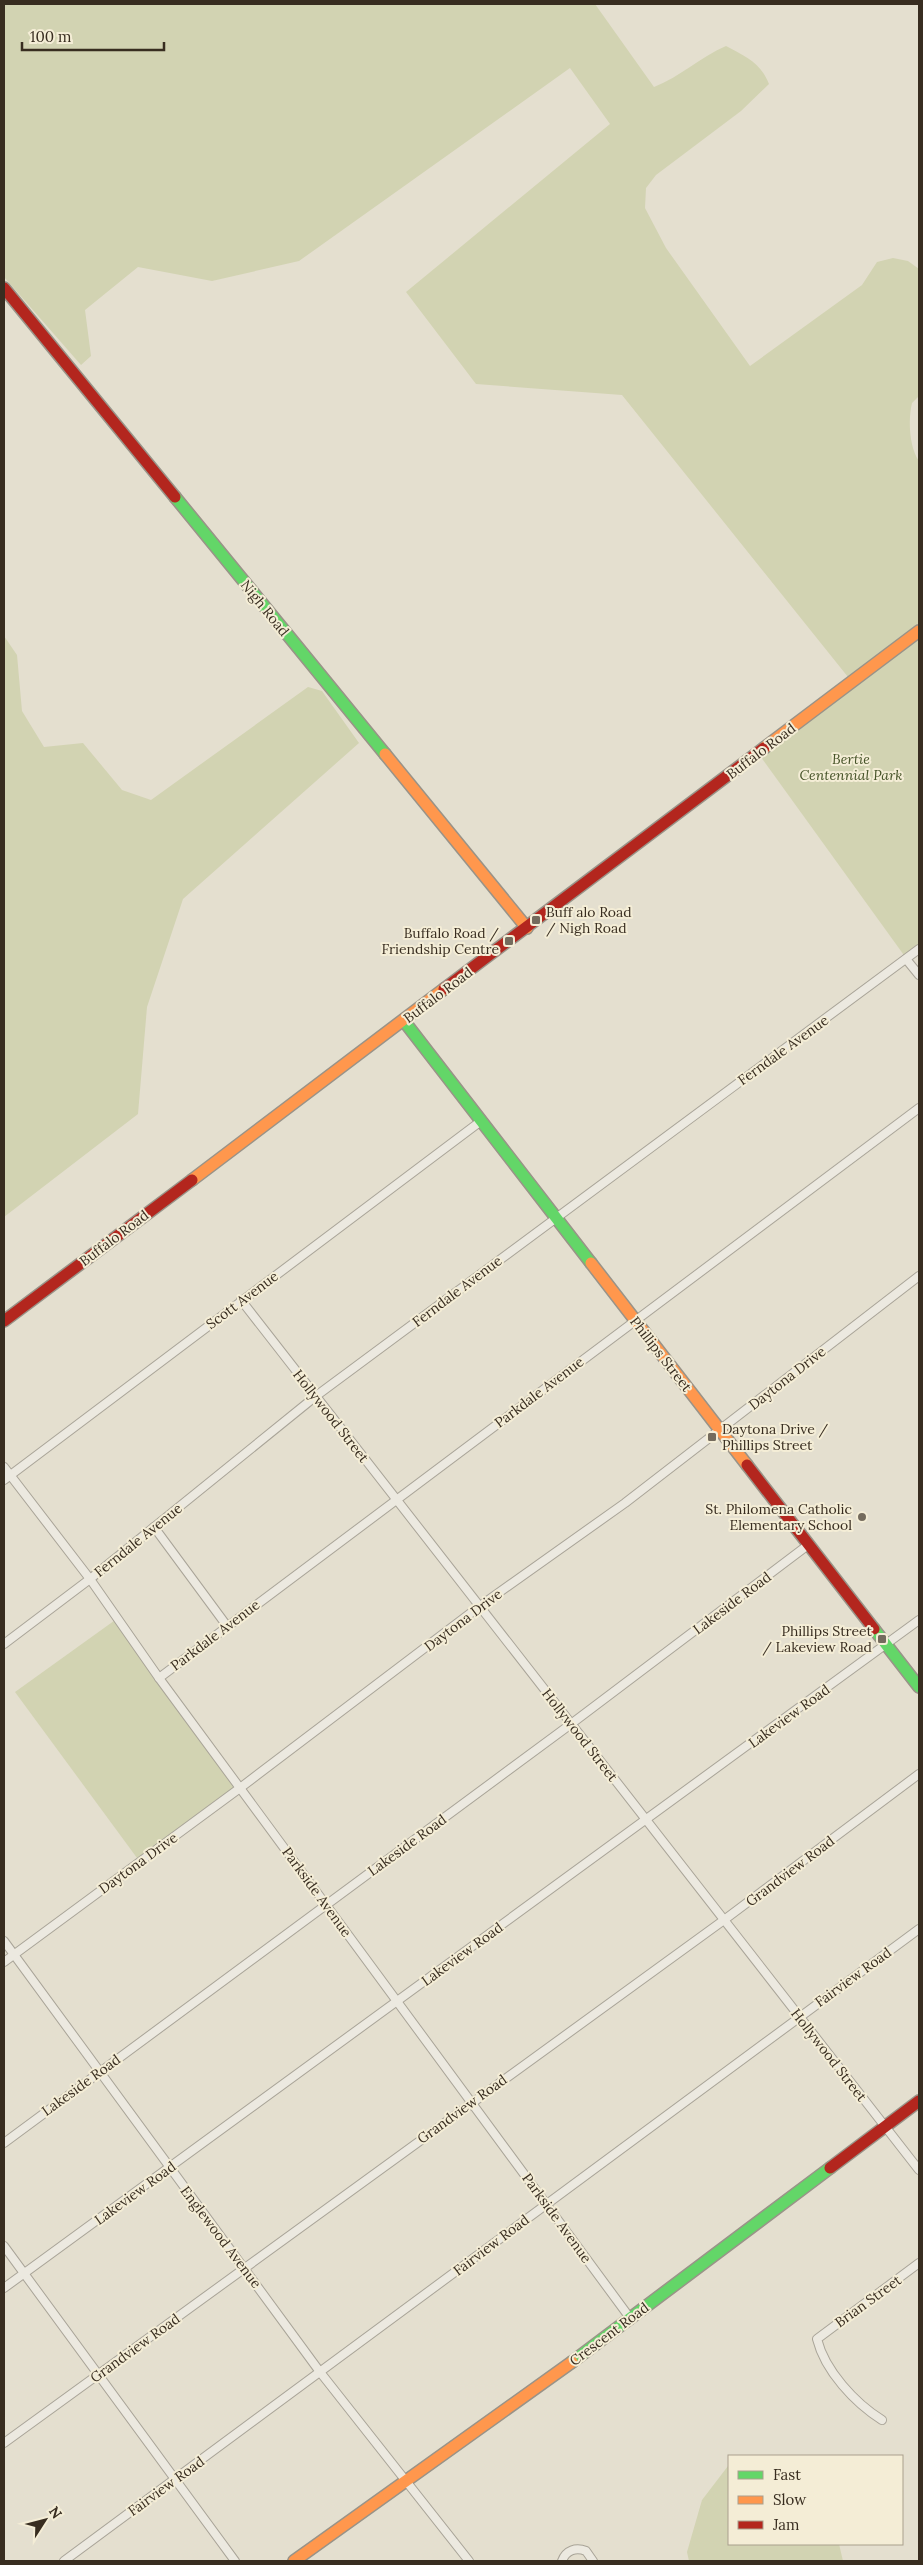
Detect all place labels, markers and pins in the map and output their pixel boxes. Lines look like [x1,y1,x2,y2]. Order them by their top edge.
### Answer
place label: Buff alo Road / Nigh Road [546,903,632,937]
marker: Buff alo Road / Nigh Road [530,914,542,926]
place label: Buffalo Road / Friendship Centre [381,924,499,958]
marker: Buffalo Road / Friendship Centre [503,935,515,947]
place label: Daytona Drive / Phillips Street [722,1420,829,1454]
marker: Daytona Drive / Phillips Street [706,1431,718,1443]
place label: St. Philomena Catholic Elementary School [705,1500,852,1534]
marker: St. Philomena Catholic Elementary School [856,1511,868,1523]
place label: Phillips Street / Lakeview Road [762,1622,873,1656]
marker: Phillips Street / Lakeview Road [876,1633,888,1645]

